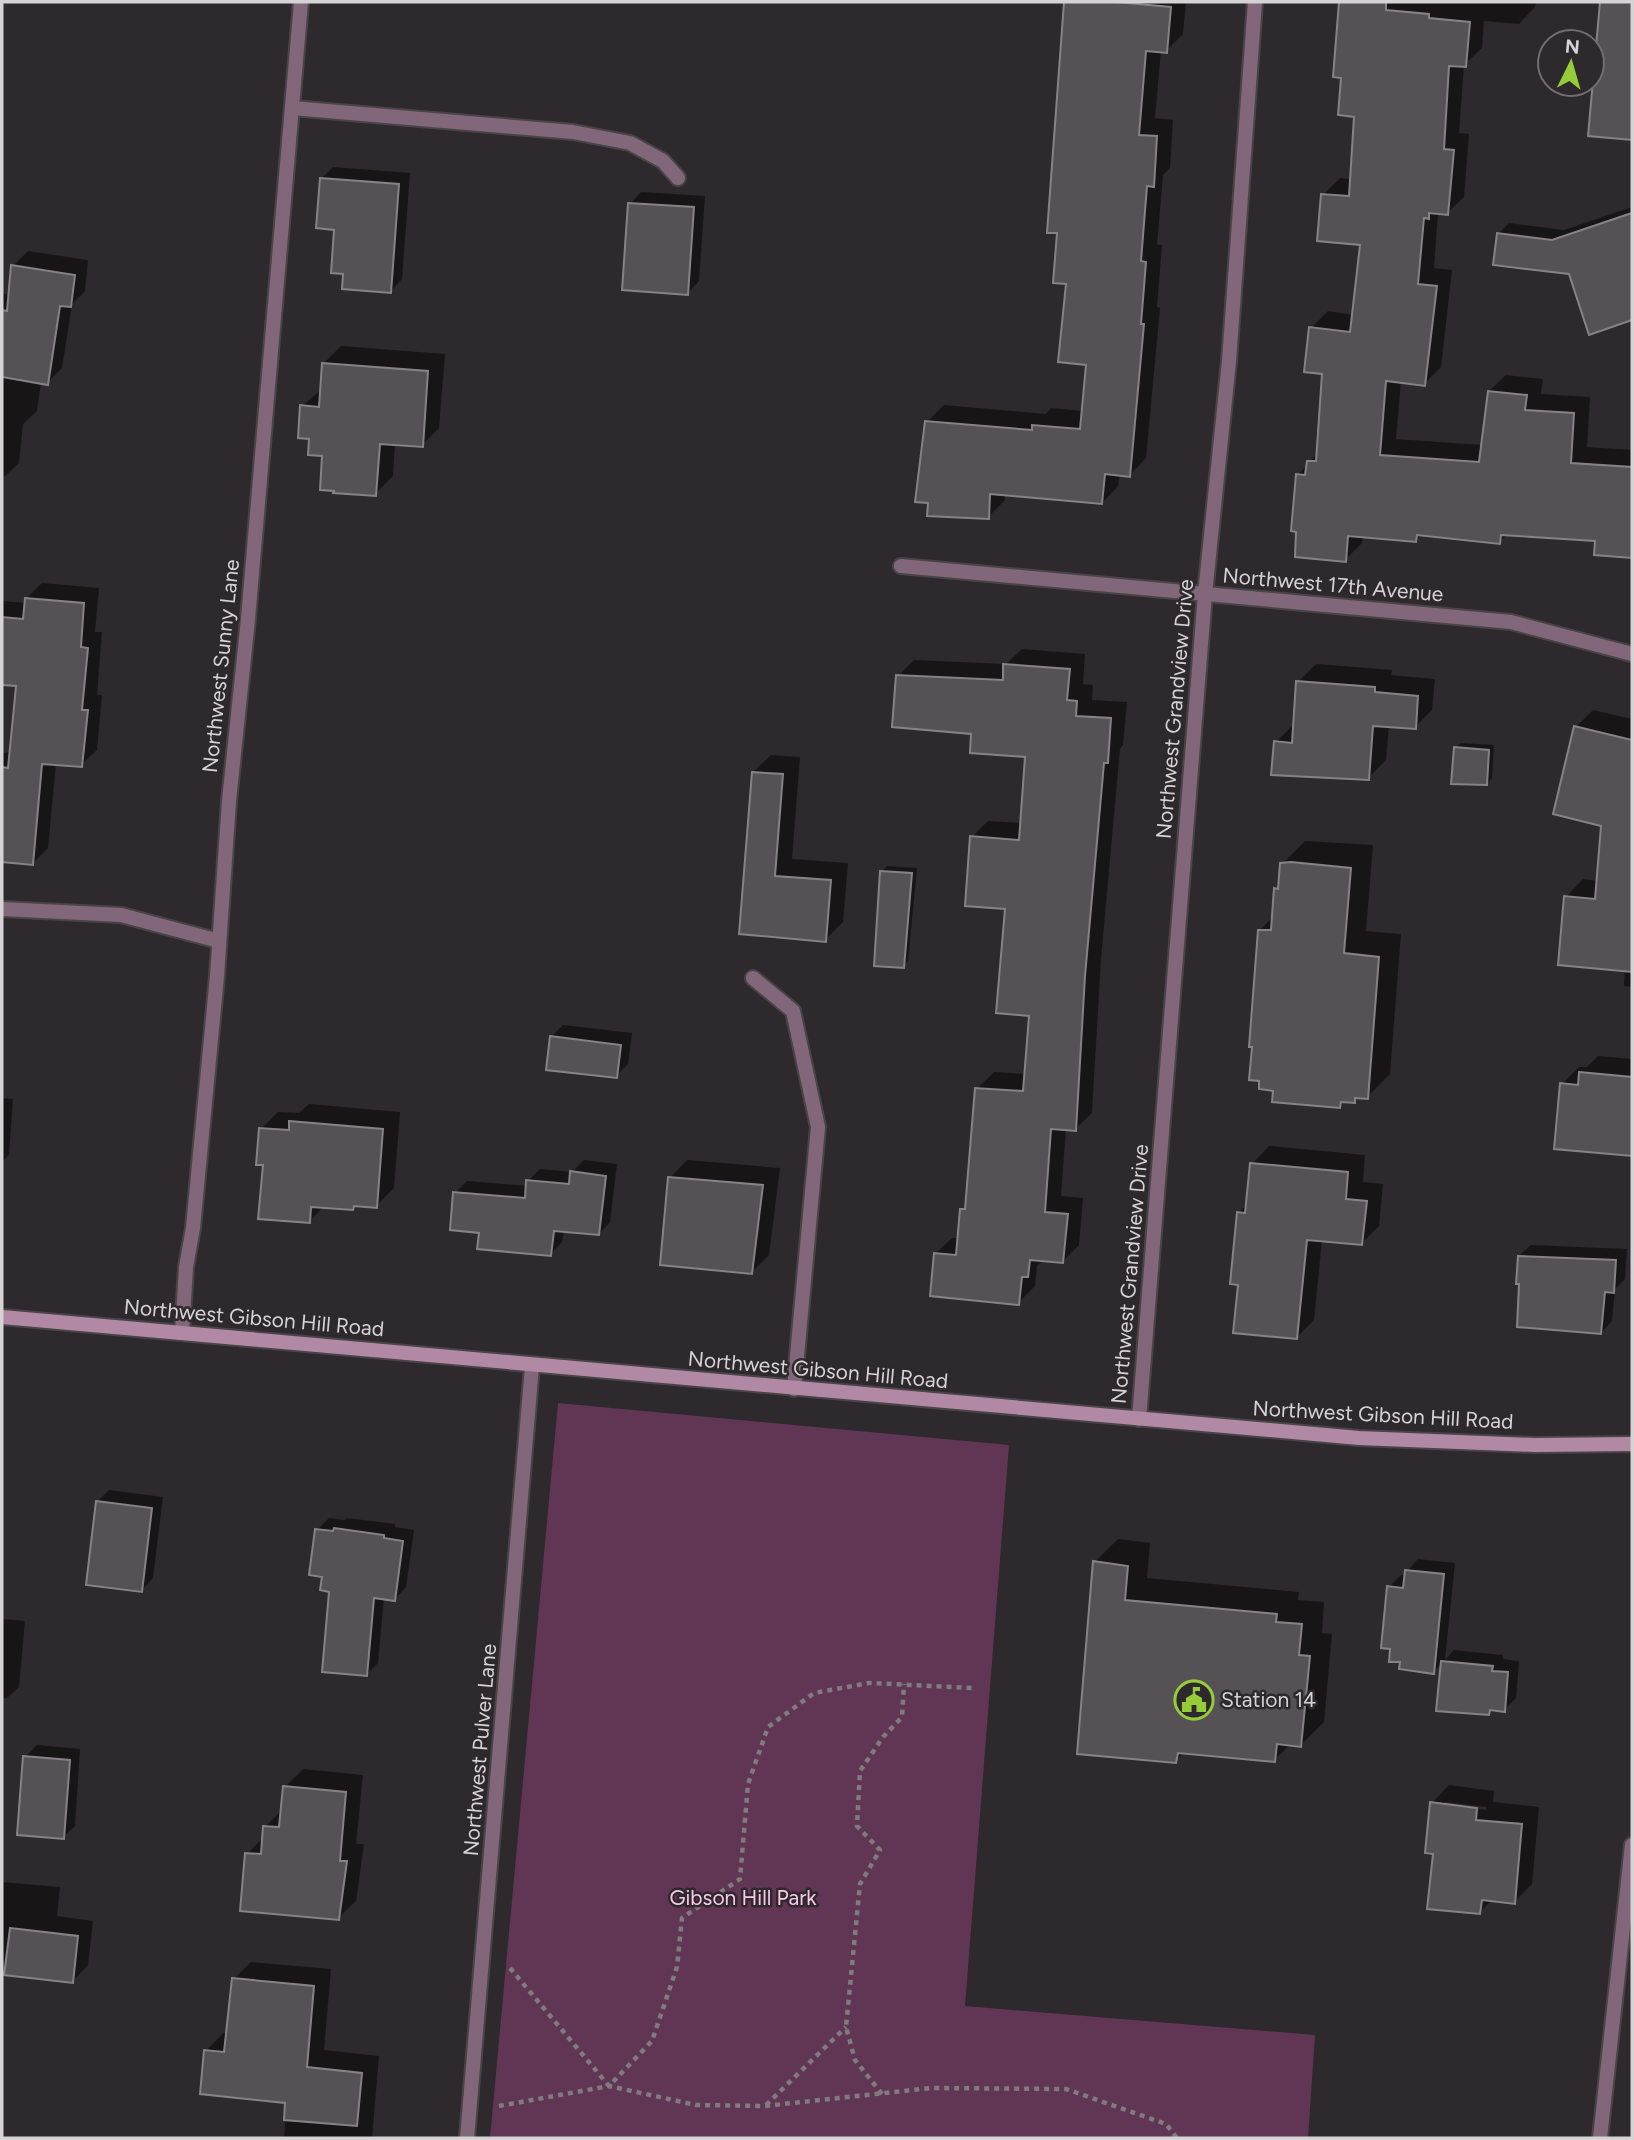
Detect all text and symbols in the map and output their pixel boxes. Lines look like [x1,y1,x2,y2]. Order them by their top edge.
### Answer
north arrow [1536,28,1606,98]
text: N [1564,34,1581,59]
street label: Northwest Sunny Lane [197,558,244,774]
street label: Northwest 17th Avenue [1222,562,1444,607]
street label: Northwest Grandview Drive [1151,578,1198,840]
street label: Northwest Grandview Drive [1106,1143,1153,1405]
street label: Northwest Gibson Hill Road [123,1294,385,1341]
street label: Northwest Gibson Hill Road [687,1346,949,1393]
street label: Northwest Gibson Hill Road [1252,1395,1514,1434]
street label: Northwest Pulver Lane [458,1643,501,1857]
public building icon: Station 14 [1173,1679,1215,1721]
place label: Station 14 [1221,1687,1316,1712]
park label: Gibson Hill Park [669,1885,817,1910]

